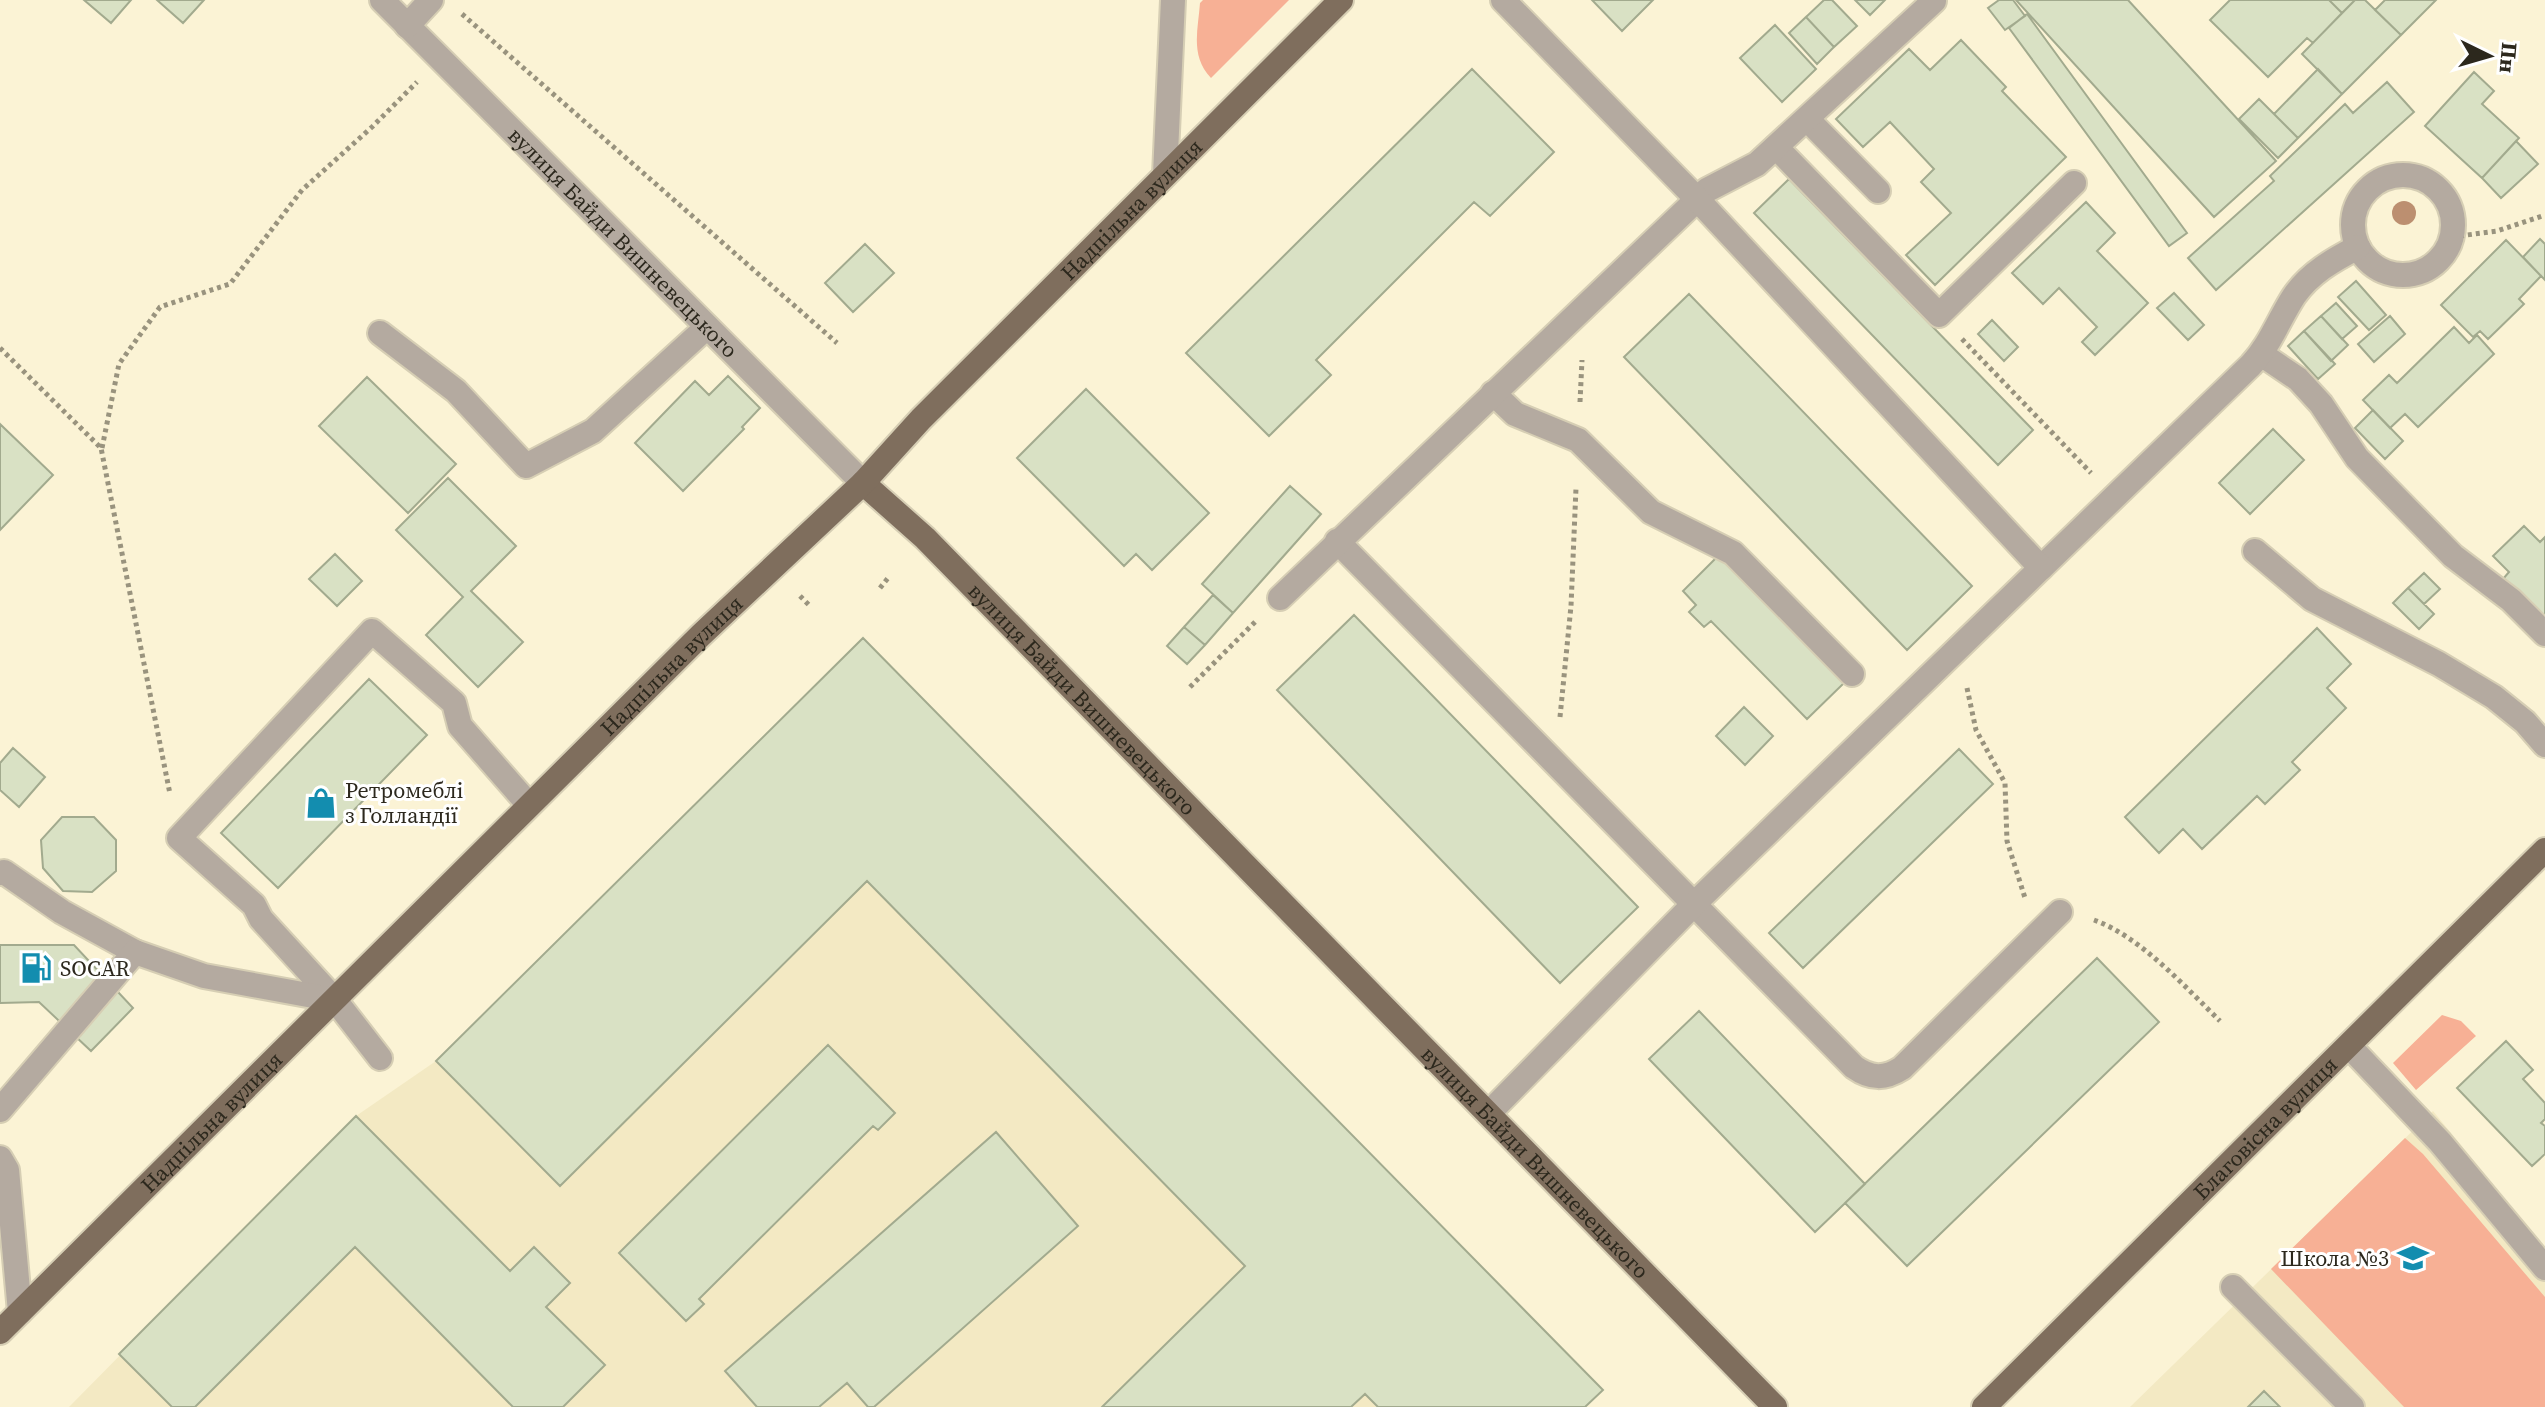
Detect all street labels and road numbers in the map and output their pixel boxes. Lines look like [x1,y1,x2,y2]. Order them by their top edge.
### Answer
street label: вулиця Байди Вишневецького [502,120,745,364]
street label: Надпільна вулиця [1054,132,1209,287]
street label: вулиця Байди Вишневецького [962,576,1203,822]
street label: Надпільна вулиця [593,589,749,742]
street label: вулиця Байди Вишневецького [1415,1039,1656,1285]
street label: Надпільна вулиця [134,1045,289,1199]
street label: Благовісна вулиця [2186,1050,2344,1206]

